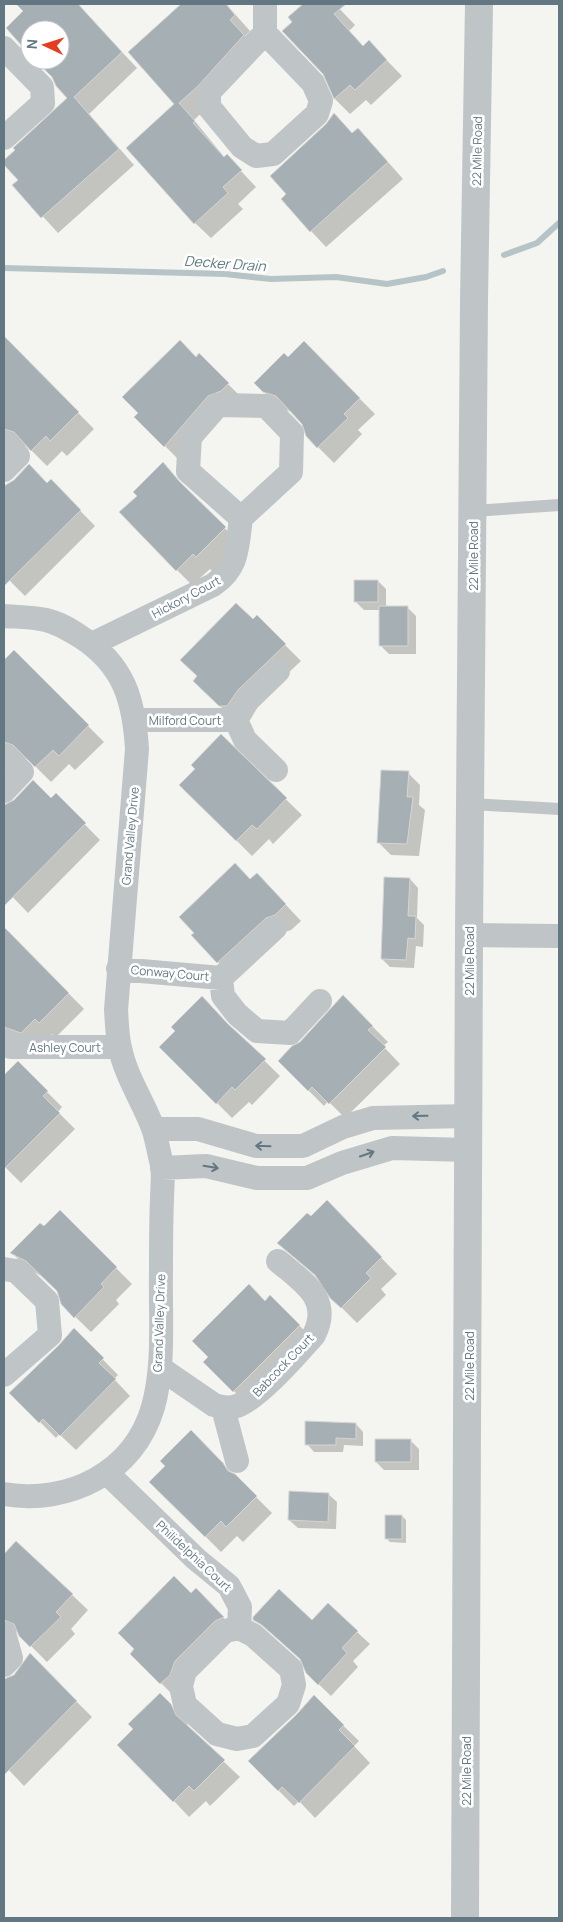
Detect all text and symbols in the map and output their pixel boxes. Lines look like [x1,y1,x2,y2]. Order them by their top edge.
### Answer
north arrow [20,20,70,70]
text: N [22,38,41,50]
street label: 22 Mile Road [468,116,486,186]
water label: Decker Drain [184,251,267,275]
street label: 22 Mile Road [465,521,482,591]
street label: Hickory Court [149,572,223,622]
street label: Milford Court [149,712,221,729]
street label: Grand Valley Drive [117,786,143,886]
street label: 22 Mile Road [461,926,478,996]
street label: Conway Court [130,961,210,985]
street label: Ashley Court [29,1039,101,1056]
one-way arrow [412,1111,428,1121]
one-way arrow [256,1141,272,1151]
one-way arrow [359,1149,375,1158]
one-way arrow [202,1163,218,1173]
street label: Grand Valley Drive [149,1273,169,1373]
street label: Babcock Court [249,1330,318,1400]
street label: 22 Mile Road [461,1331,478,1401]
street label: Philidelphia Court [152,1516,236,1596]
street label: 22 Mile Road [458,1736,475,1806]

